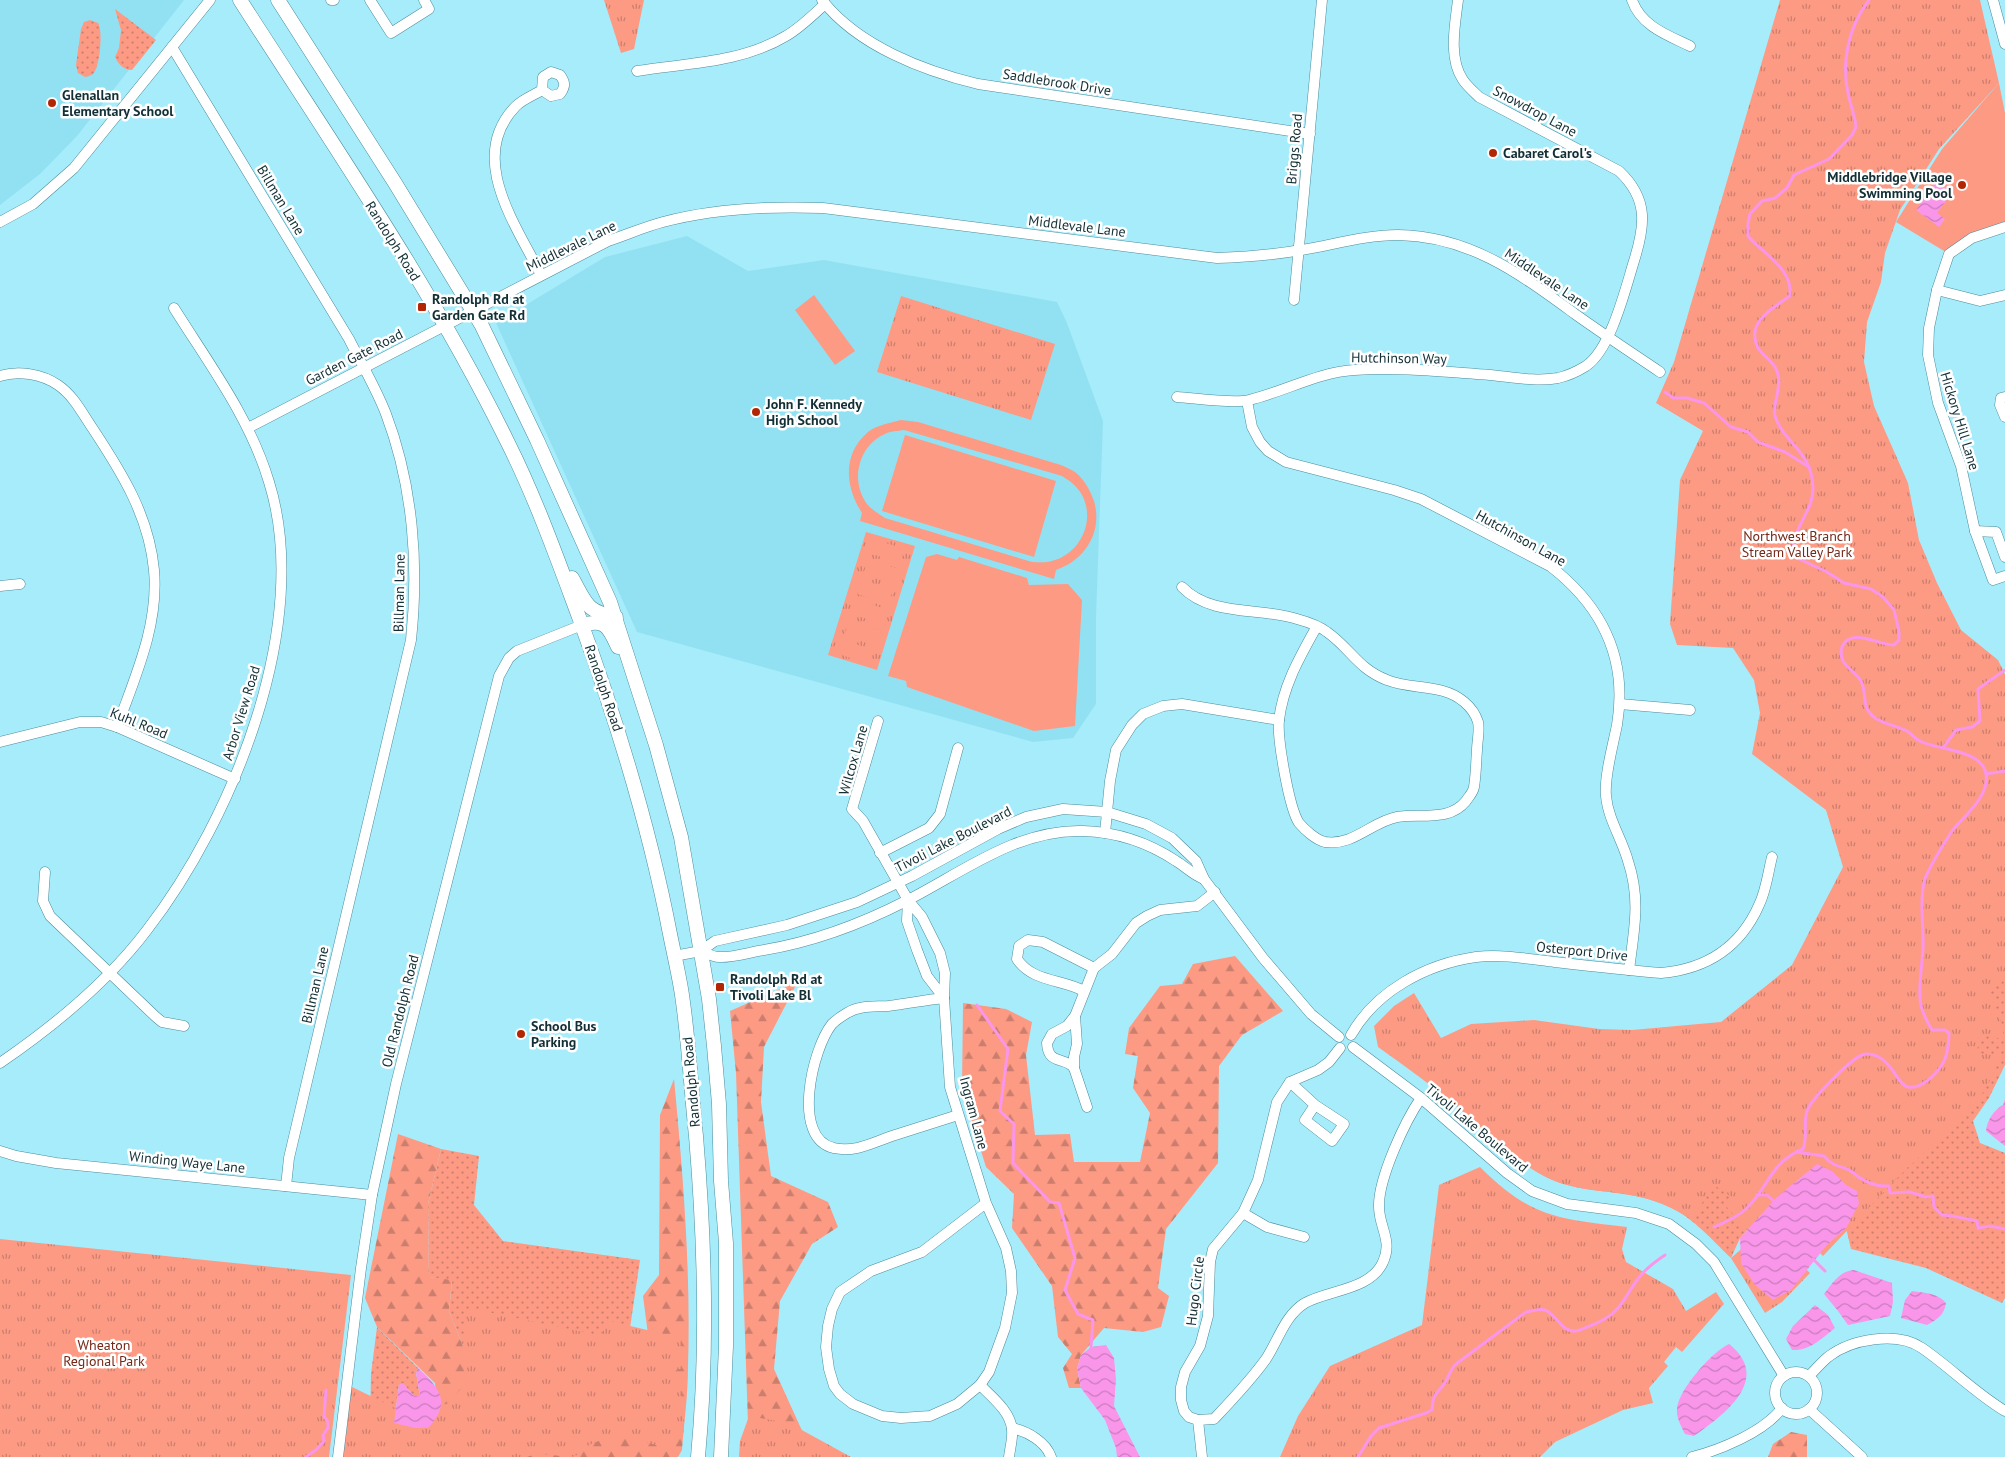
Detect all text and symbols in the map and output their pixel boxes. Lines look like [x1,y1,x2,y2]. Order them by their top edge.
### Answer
street label: Saddlebrook Drive [1002,65,1112,99]
street label: Snowdrop Lane [1490,81,1580,141]
place label: Glenallan Elementary School [62,86,174,120]
marker: Glenallan Elementary School [46,97,58,109]
street label: Briggs Road [1282,113,1306,185]
place label: Cabaret Carol's [1503,144,1592,162]
marker: Cabaret Carol's [1487,147,1499,159]
street label: Billman Lane [253,162,309,238]
place label: Middlebridge Village Swimming Pool [1827,168,1953,202]
marker: Middlebridge Village Swimming Pool [1956,179,1968,191]
street label: Randolph Road [361,198,425,284]
street label: Middlevale Lane [1027,211,1127,241]
street label: Middlevale Lane [523,216,619,276]
street label: Middlevale Lane [1501,244,1593,314]
place label: Randolph Rd at Garden Gate Rd [432,290,525,324]
marker: Randolph Rd at Garden Gate Rd [416,301,428,313]
street label: Garden Gate Road [302,325,406,389]
street label: Hutchinson Way [1351,348,1448,368]
street label: Hickory Hill Lane [1937,370,1983,472]
place label: John F. Kennedy High School [765,395,862,429]
marker: John F. Kennedy High School [750,406,762,418]
street label: Hutchinson Lane [1473,506,1569,570]
park label: Northwest Branch Stream Valley Park [1742,527,1852,561]
street label: Billman Lane [389,554,409,632]
street label: Randolph Road [581,642,627,734]
street label: Arbor View Road [218,663,264,763]
street label: Kuhl Road [107,703,171,743]
street label: Wilcox Lane [834,723,872,797]
street label: Tivoli Lake Boulevard [892,802,1014,876]
street label: Osterport Drive [1535,937,1629,965]
street label: Billman Lane [297,945,333,1025]
street label: Old Randolph Road [377,953,423,1069]
place label: Randolph Rd at Tivoli Lake Bl [730,970,822,1004]
marker: Randolph Rd at Tivoli Lake Bl [714,981,726,993]
place label: School Bus Parking [531,1017,597,1051]
marker: School Bus Parking [515,1028,527,1040]
street label: Randolph Road [678,1036,704,1128]
street label: Ingram Lane [956,1075,992,1151]
street label: Tivoli Lake Boulevard [1422,1080,1532,1176]
street label: Winding Waye Lane [128,1147,246,1177]
street label: Hugo Circle [1182,1255,1208,1327]
park label: Wheaton Regional Park [63,1336,145,1370]

